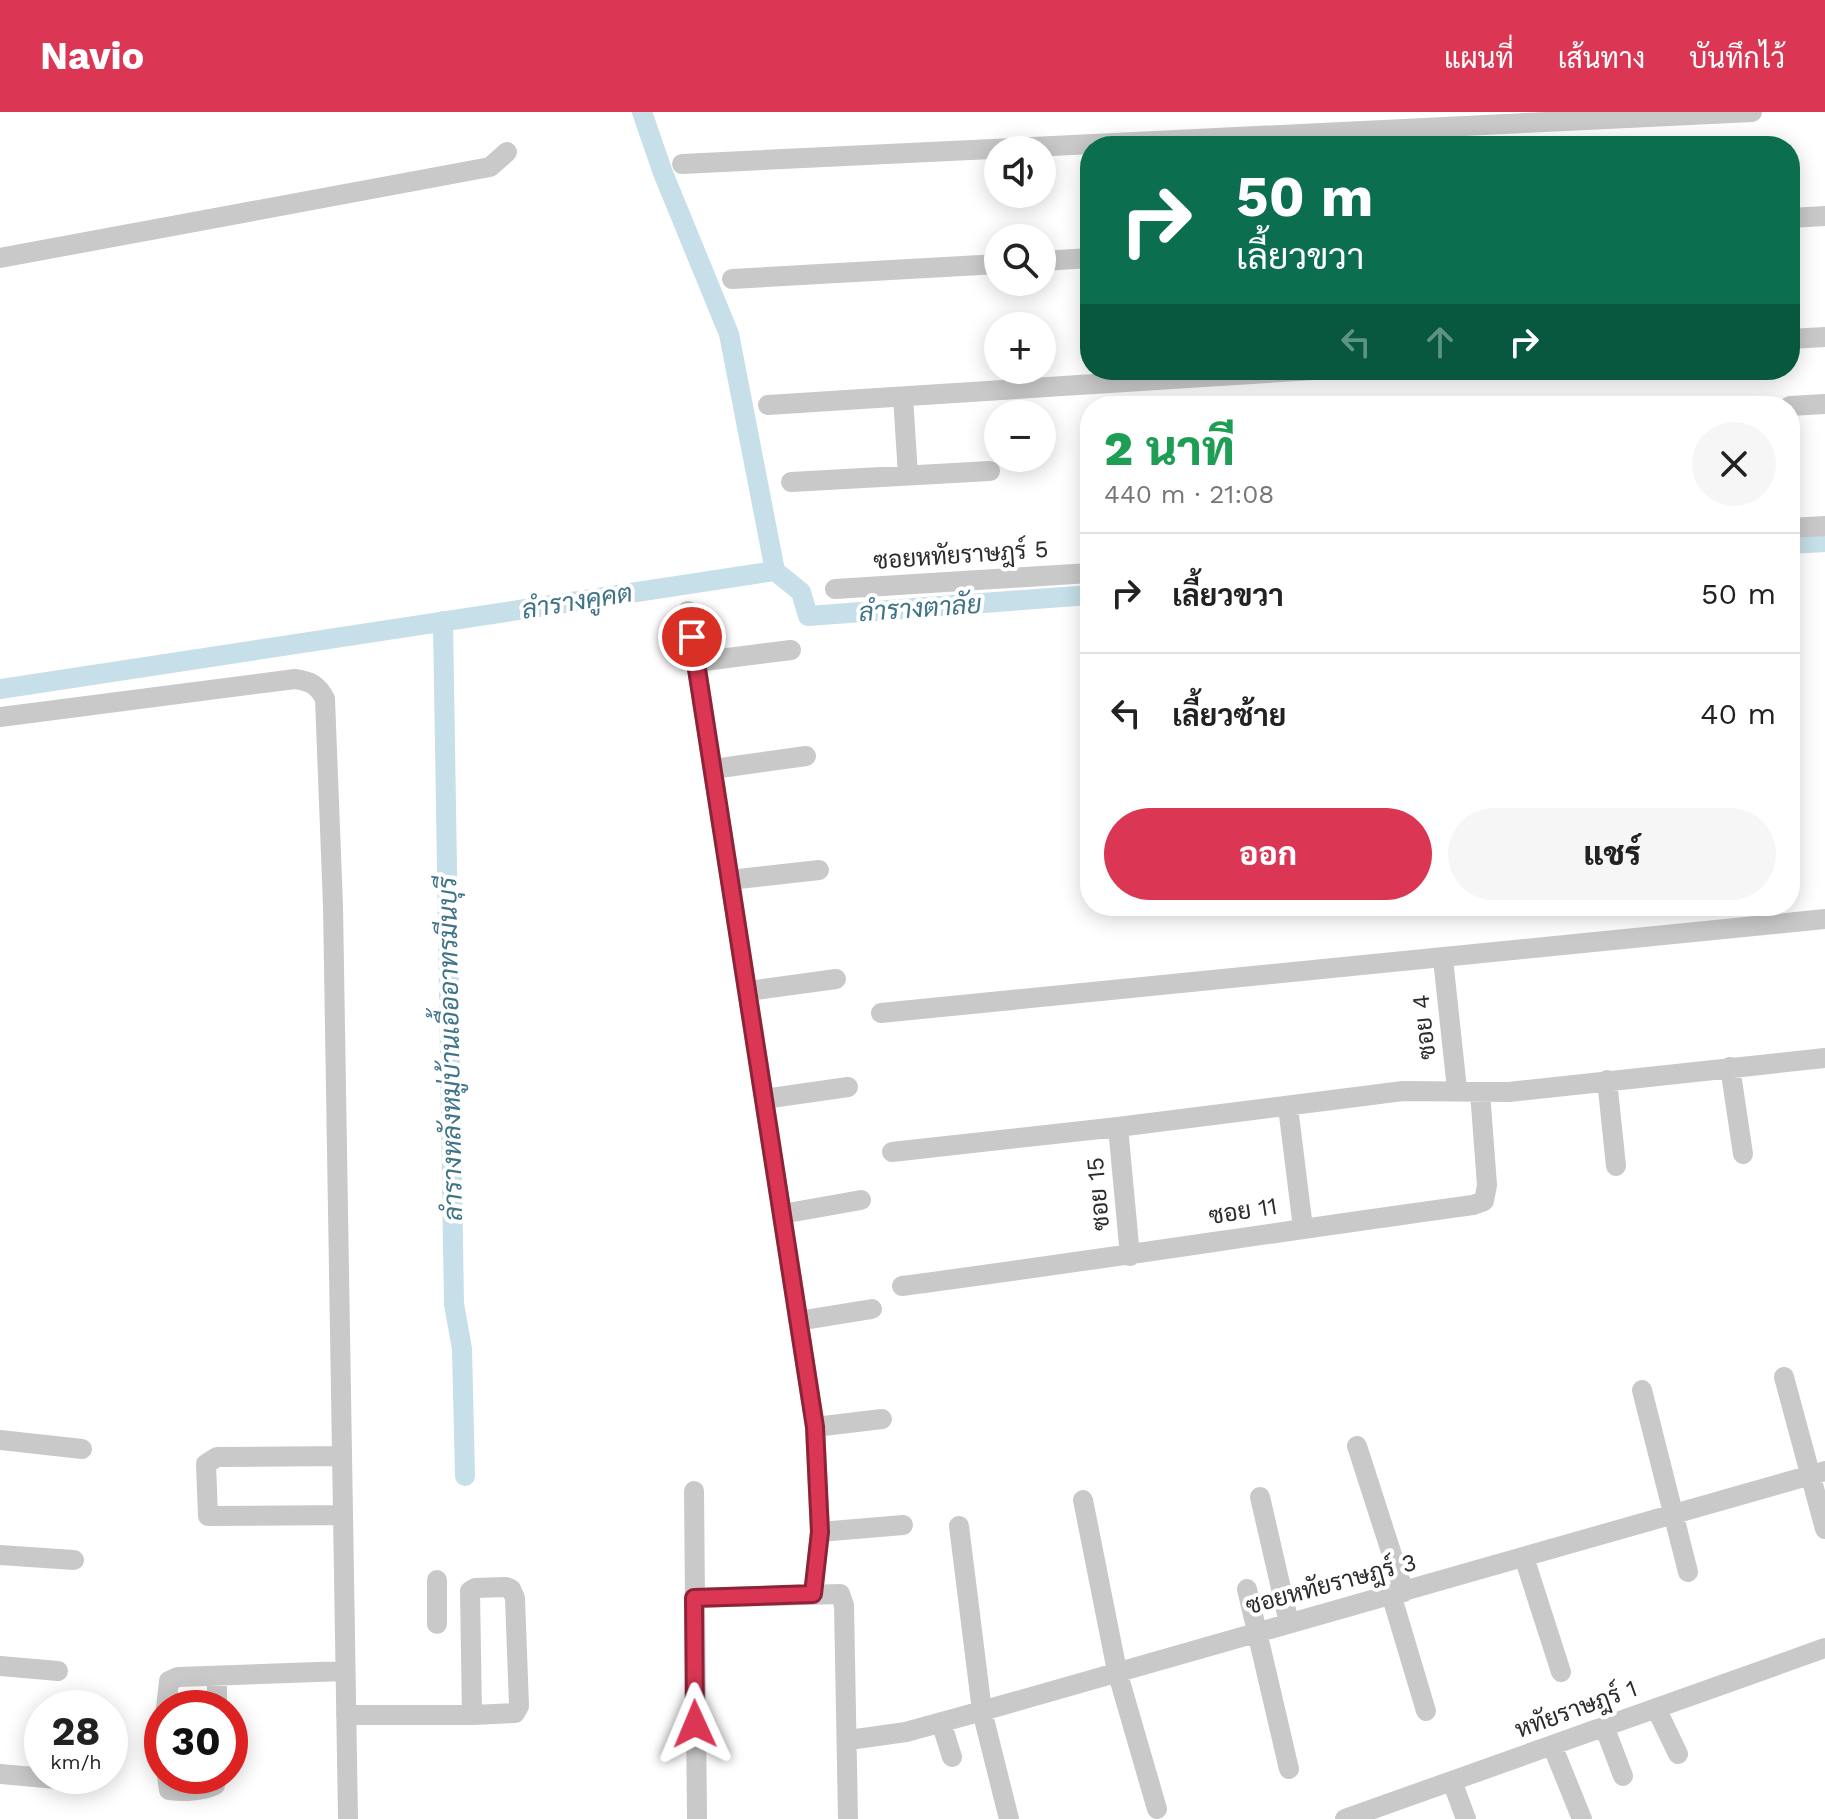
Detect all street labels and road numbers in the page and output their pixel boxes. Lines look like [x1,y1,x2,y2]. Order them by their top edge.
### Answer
street label: ซอยหทัยราษฎร์ 5 [872,533,1050,577]
street label: ซอย 4 [1407,993,1441,1061]
street label: ซอย 15 [1081,1156,1115,1232]
street label: ซอย 11 [1207,1192,1279,1230]
street label: ซอยหทัยราษฎร์ 3 [1242,1546,1420,1622]
street label: หทัยราษฎร์ 1 [1511,1672,1641,1746]

